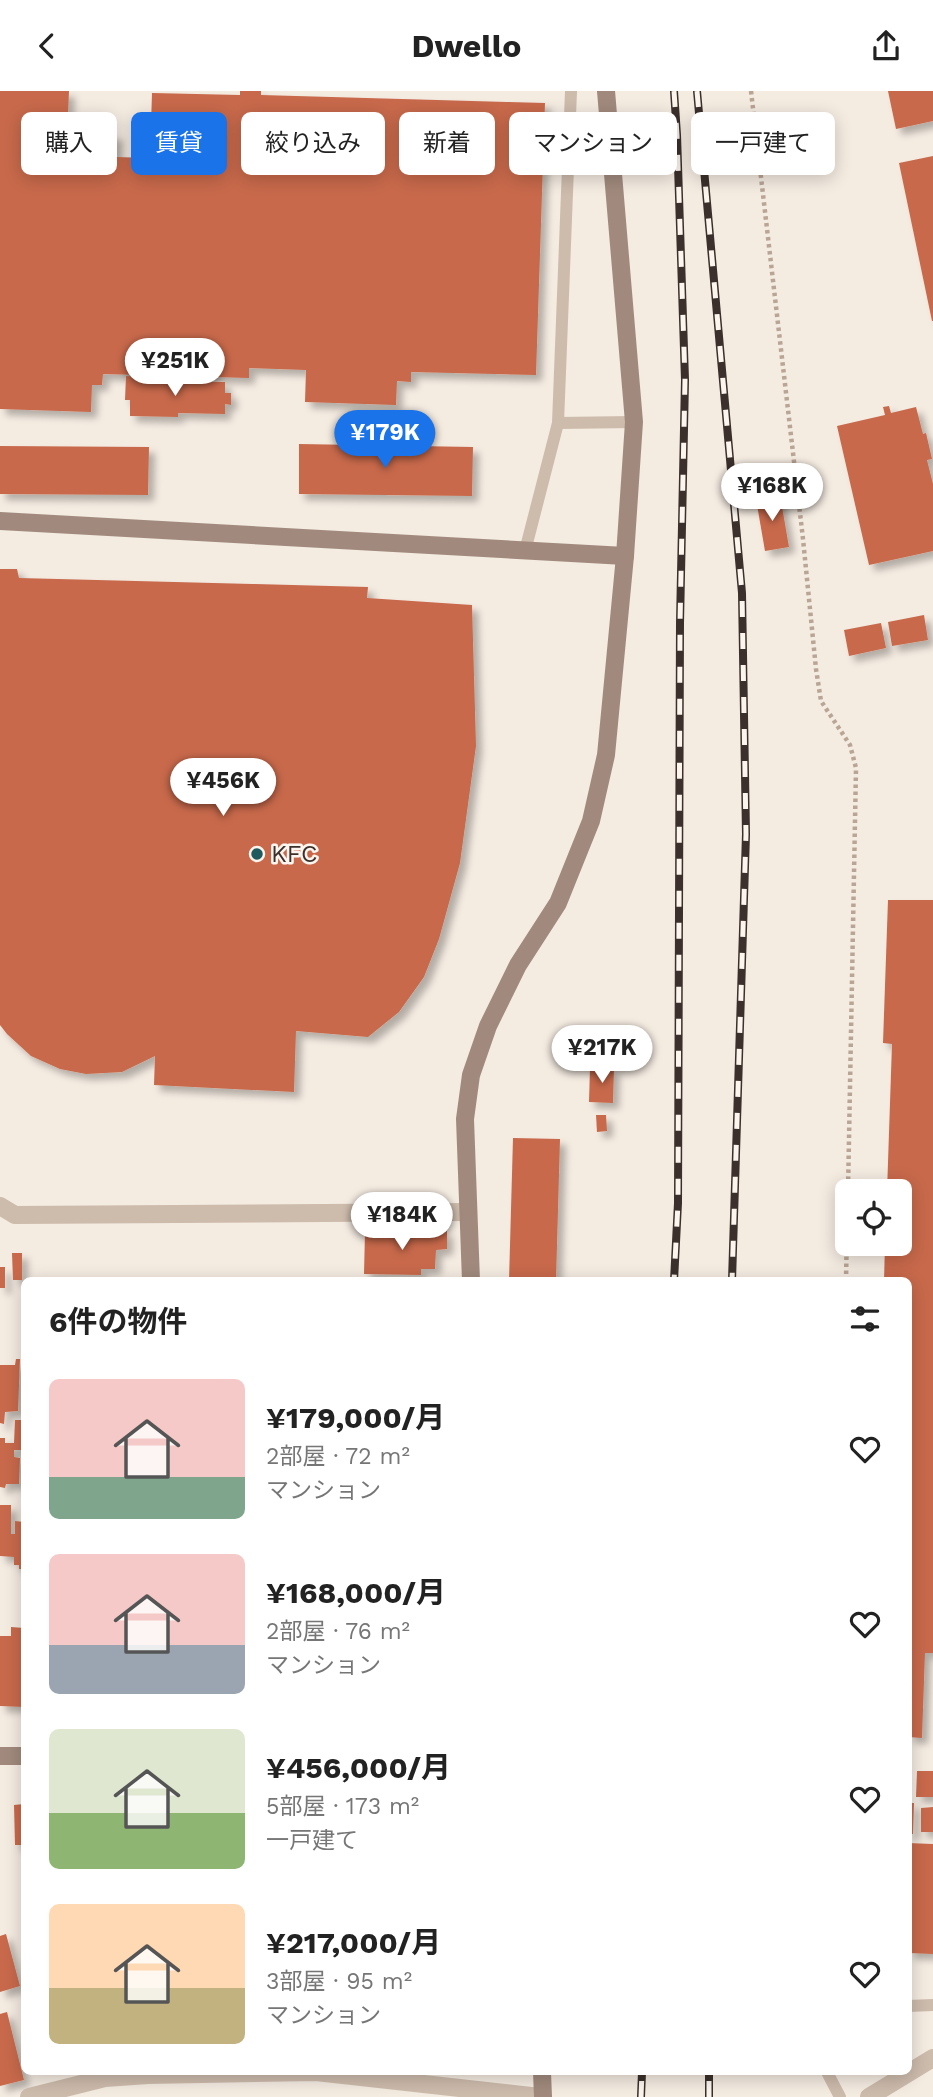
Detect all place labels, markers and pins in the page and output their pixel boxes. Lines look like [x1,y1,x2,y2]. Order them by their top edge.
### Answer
pin: ¥251K [126,338,224,398]
pin: ¥179K [336,411,434,470]
pin: ¥168K [723,463,821,523]
pin: ¥456K [174,759,272,818]
place label: KFC [271,840,318,868]
marker: KFC [249,846,265,862]
pin: ¥217K [553,1025,651,1085]
pin: ¥184K [353,1193,451,1252]

